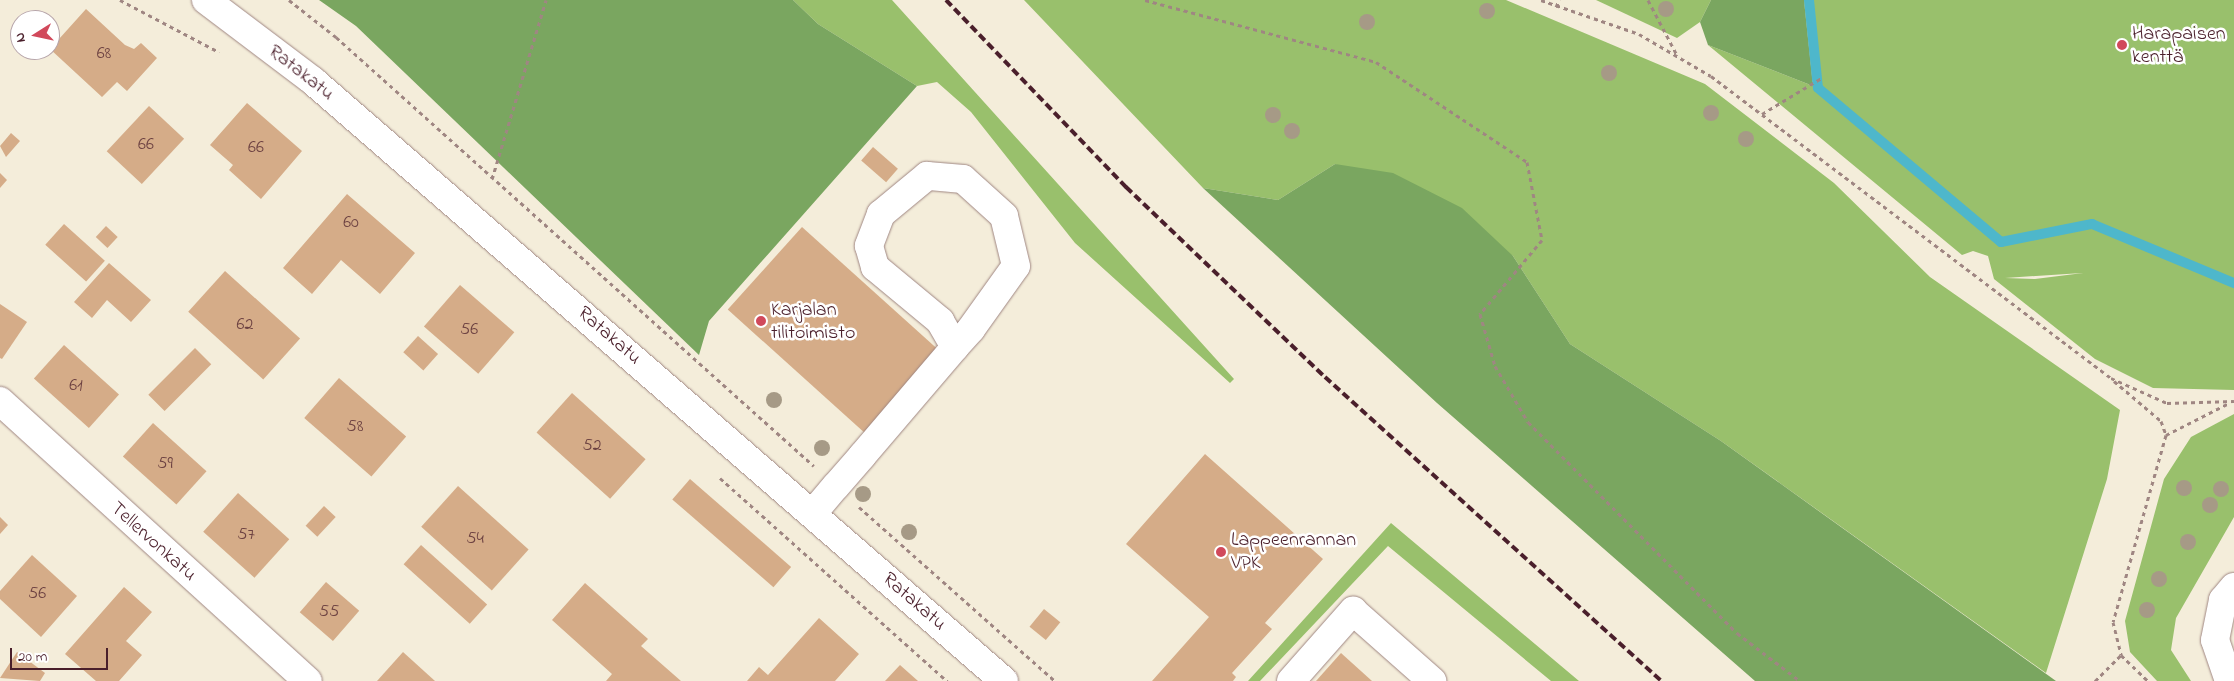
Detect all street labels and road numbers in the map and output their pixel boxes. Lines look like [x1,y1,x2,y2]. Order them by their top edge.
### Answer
street label: Ratakatu [263,40,339,106]
street label: Ratakatu [572,302,646,370]
street label: Tellervonkatu [105,497,201,587]
street label: Ratakatu [877,568,951,636]

